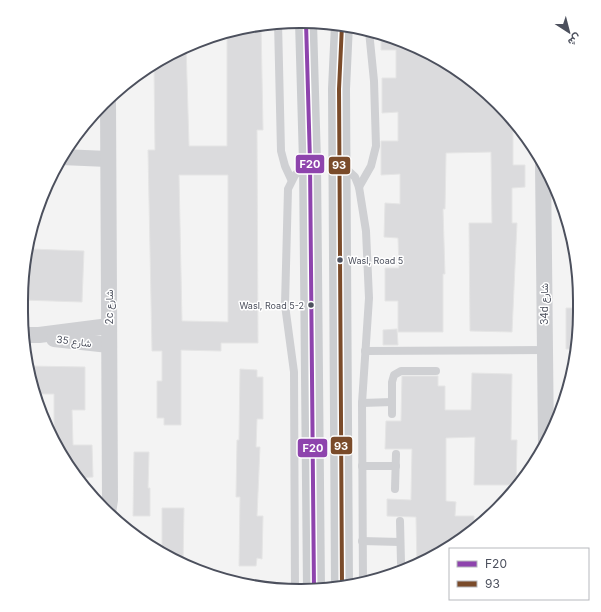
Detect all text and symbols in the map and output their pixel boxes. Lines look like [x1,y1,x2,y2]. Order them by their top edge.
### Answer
north arrow [549,12,589,52]
text: ش [565,31,584,50]
line badge: F20 [295,154,325,174]
line badge: 93 [328,156,351,175]
text: F20 [300,157,320,171]
text: 93 [332,158,346,172]
marker: Wasl, Road 5 [335,255,345,265]
place label: Wasl, Road 5 [348,255,403,266]
street label: 34d شارع [538,283,551,325]
street label: 2c شارع [103,290,116,324]
place label: Wasl, Road 5-2 [239,300,304,311]
marker: Wasl, Road 5-2 [306,300,316,310]
street label: شارع 35 [56,333,92,350]
line badge: 93 [330,436,353,455]
line badge: F20 [297,438,328,458]
text: 93 [334,439,348,453]
text: F20 [303,441,323,455]
legend [449,548,589,600]
text: F20 [485,556,507,571]
text: 93 [485,576,500,591]

